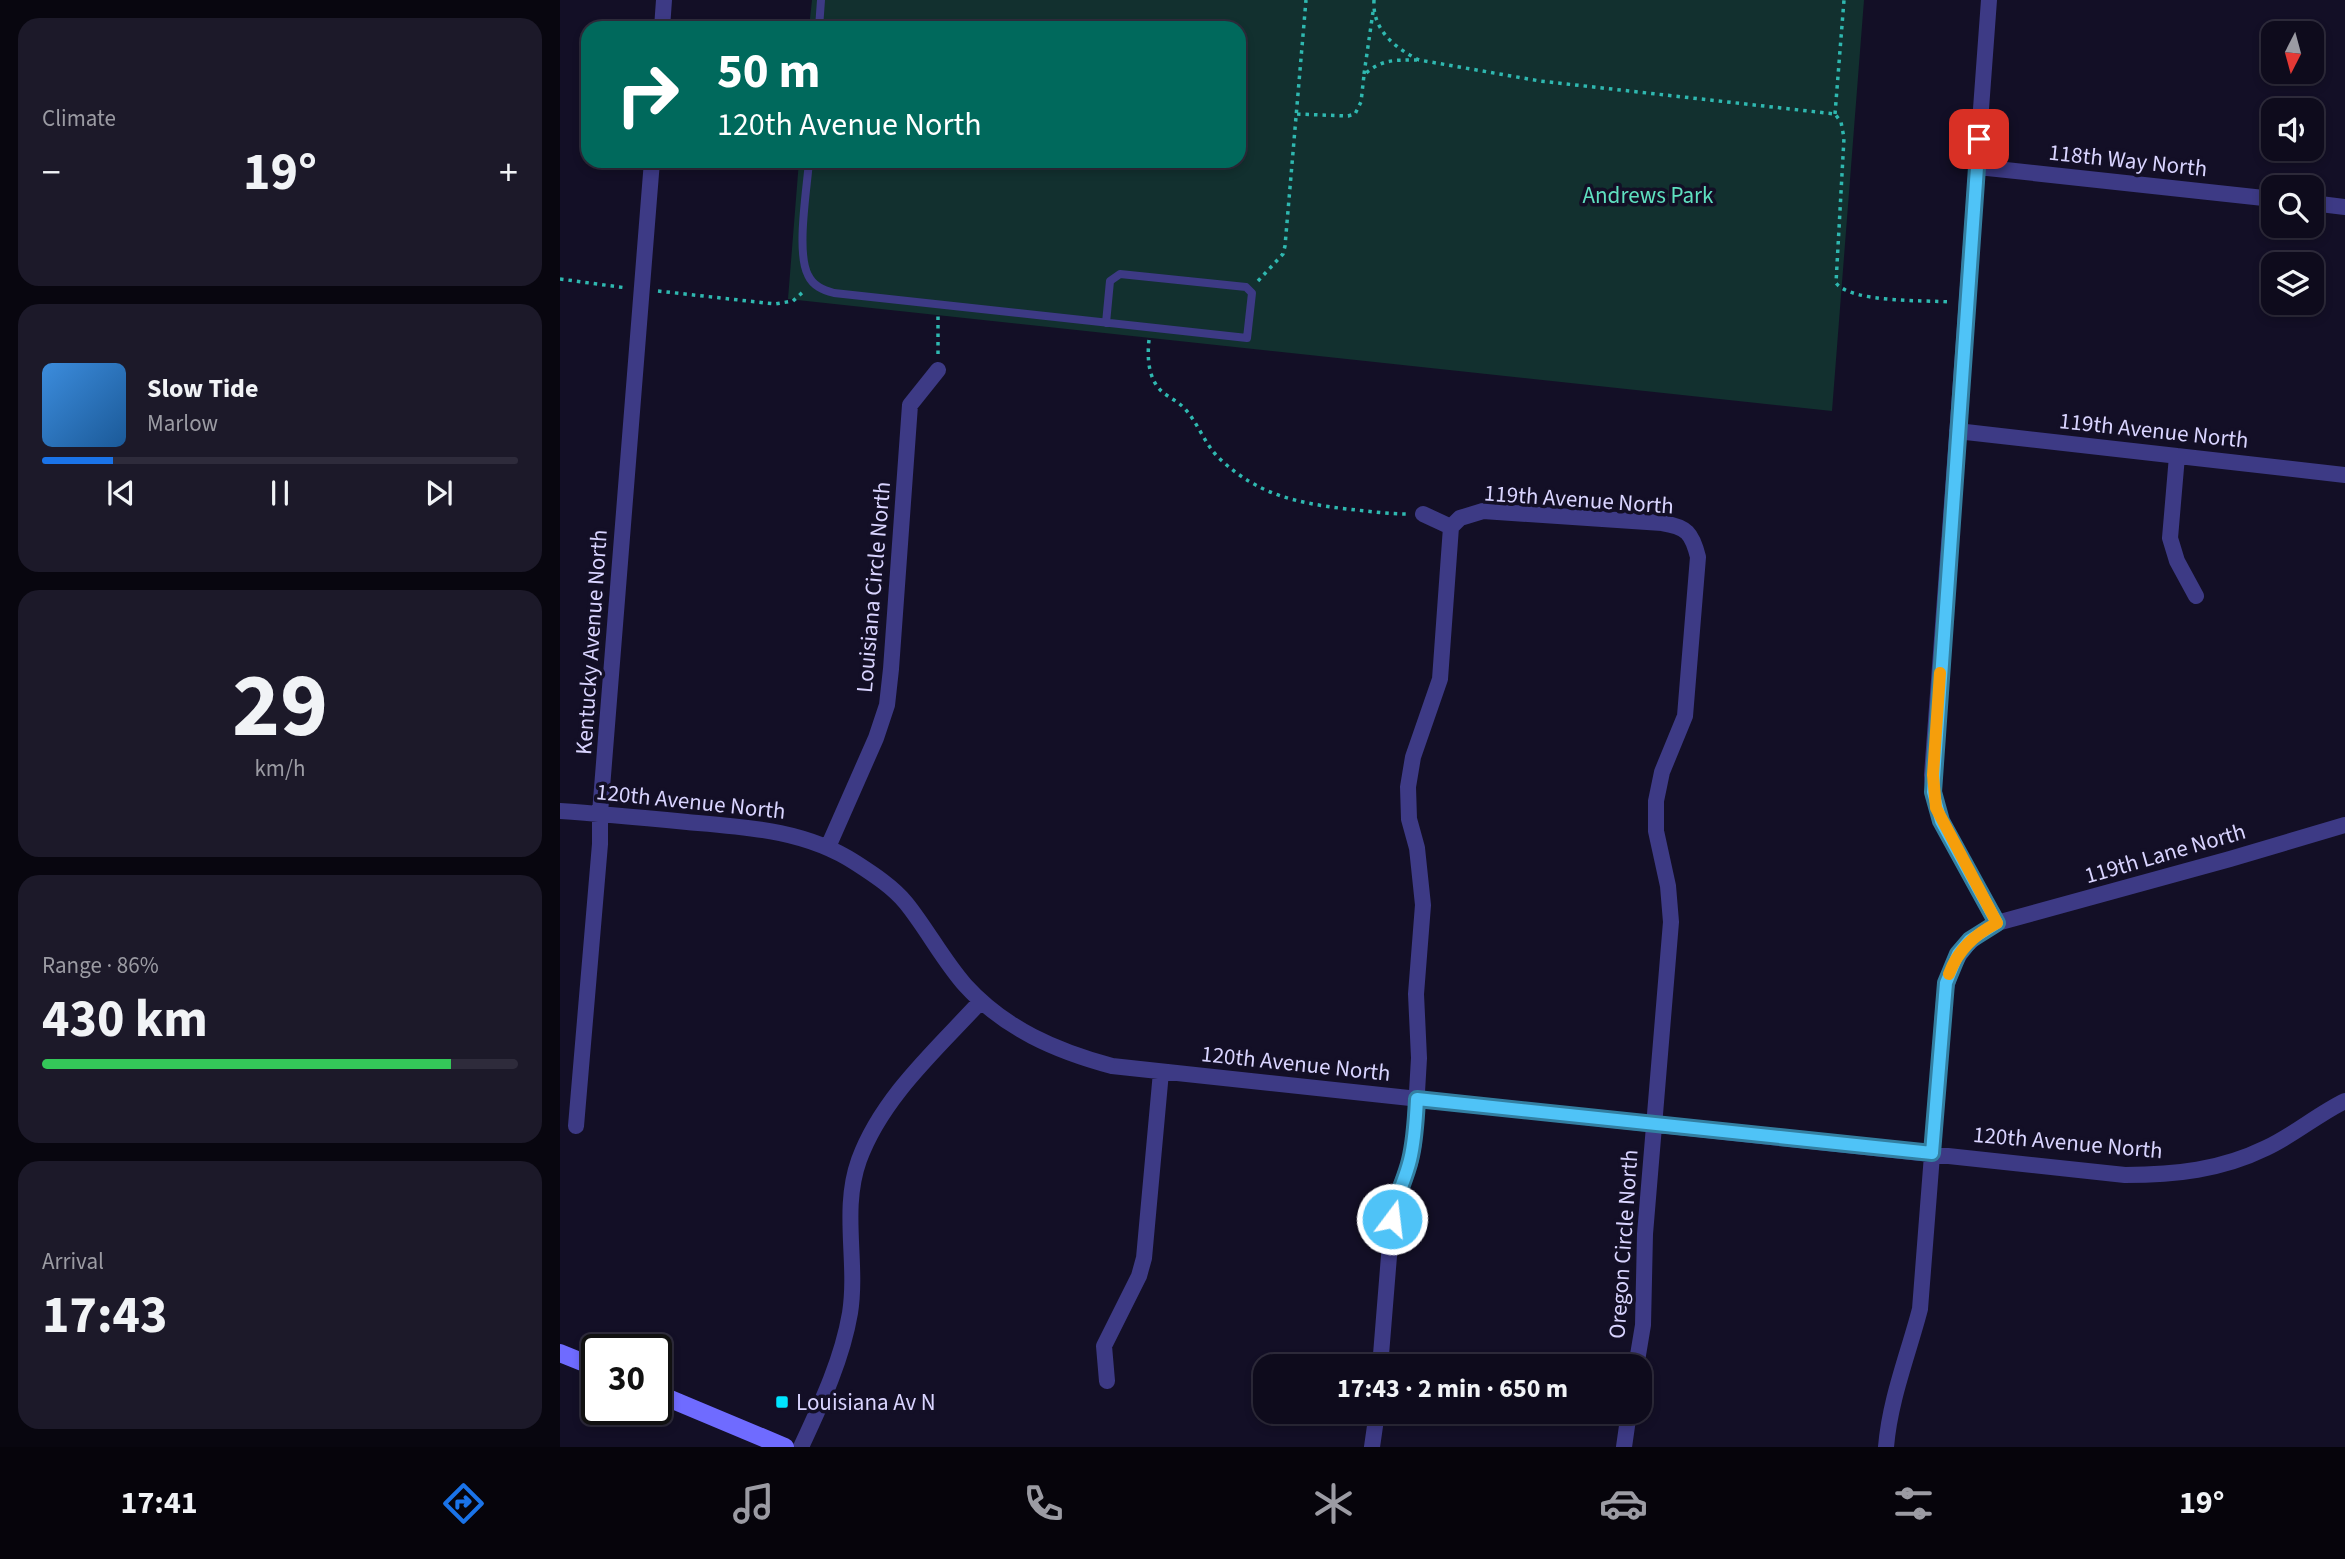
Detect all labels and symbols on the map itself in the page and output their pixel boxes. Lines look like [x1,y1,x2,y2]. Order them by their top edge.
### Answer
north arrow [2261,21,2324,84]
pin [1949,109,2009,169]
street label: 118th Way North [2047,136,2209,185]
park label: Andrews Park [1583,179,1714,212]
street label: 119th Avenue North [2058,404,2250,457]
street label: 119th Avenue North [1483,476,1675,523]
street label: Louisiana Circle North [848,480,899,694]
street label: Kentucky Avenue North [567,528,616,756]
street label: 120th Avenue North [595,775,787,828]
street label: 119th Lane North [2081,815,2250,892]
street label: 120th Avenue North [1200,1037,1392,1090]
street label: 120th Avenue North [1972,1118,2164,1167]
street label: Oregon Circle North [1600,1148,1647,1340]
position arrow [1355,1182,1429,1256]
speed limit sign: 30 [581,1334,672,1425]
place label: Louisiana Av N [796,1386,936,1419]
marker: Louisiana Av N [774,1394,790,1410]

